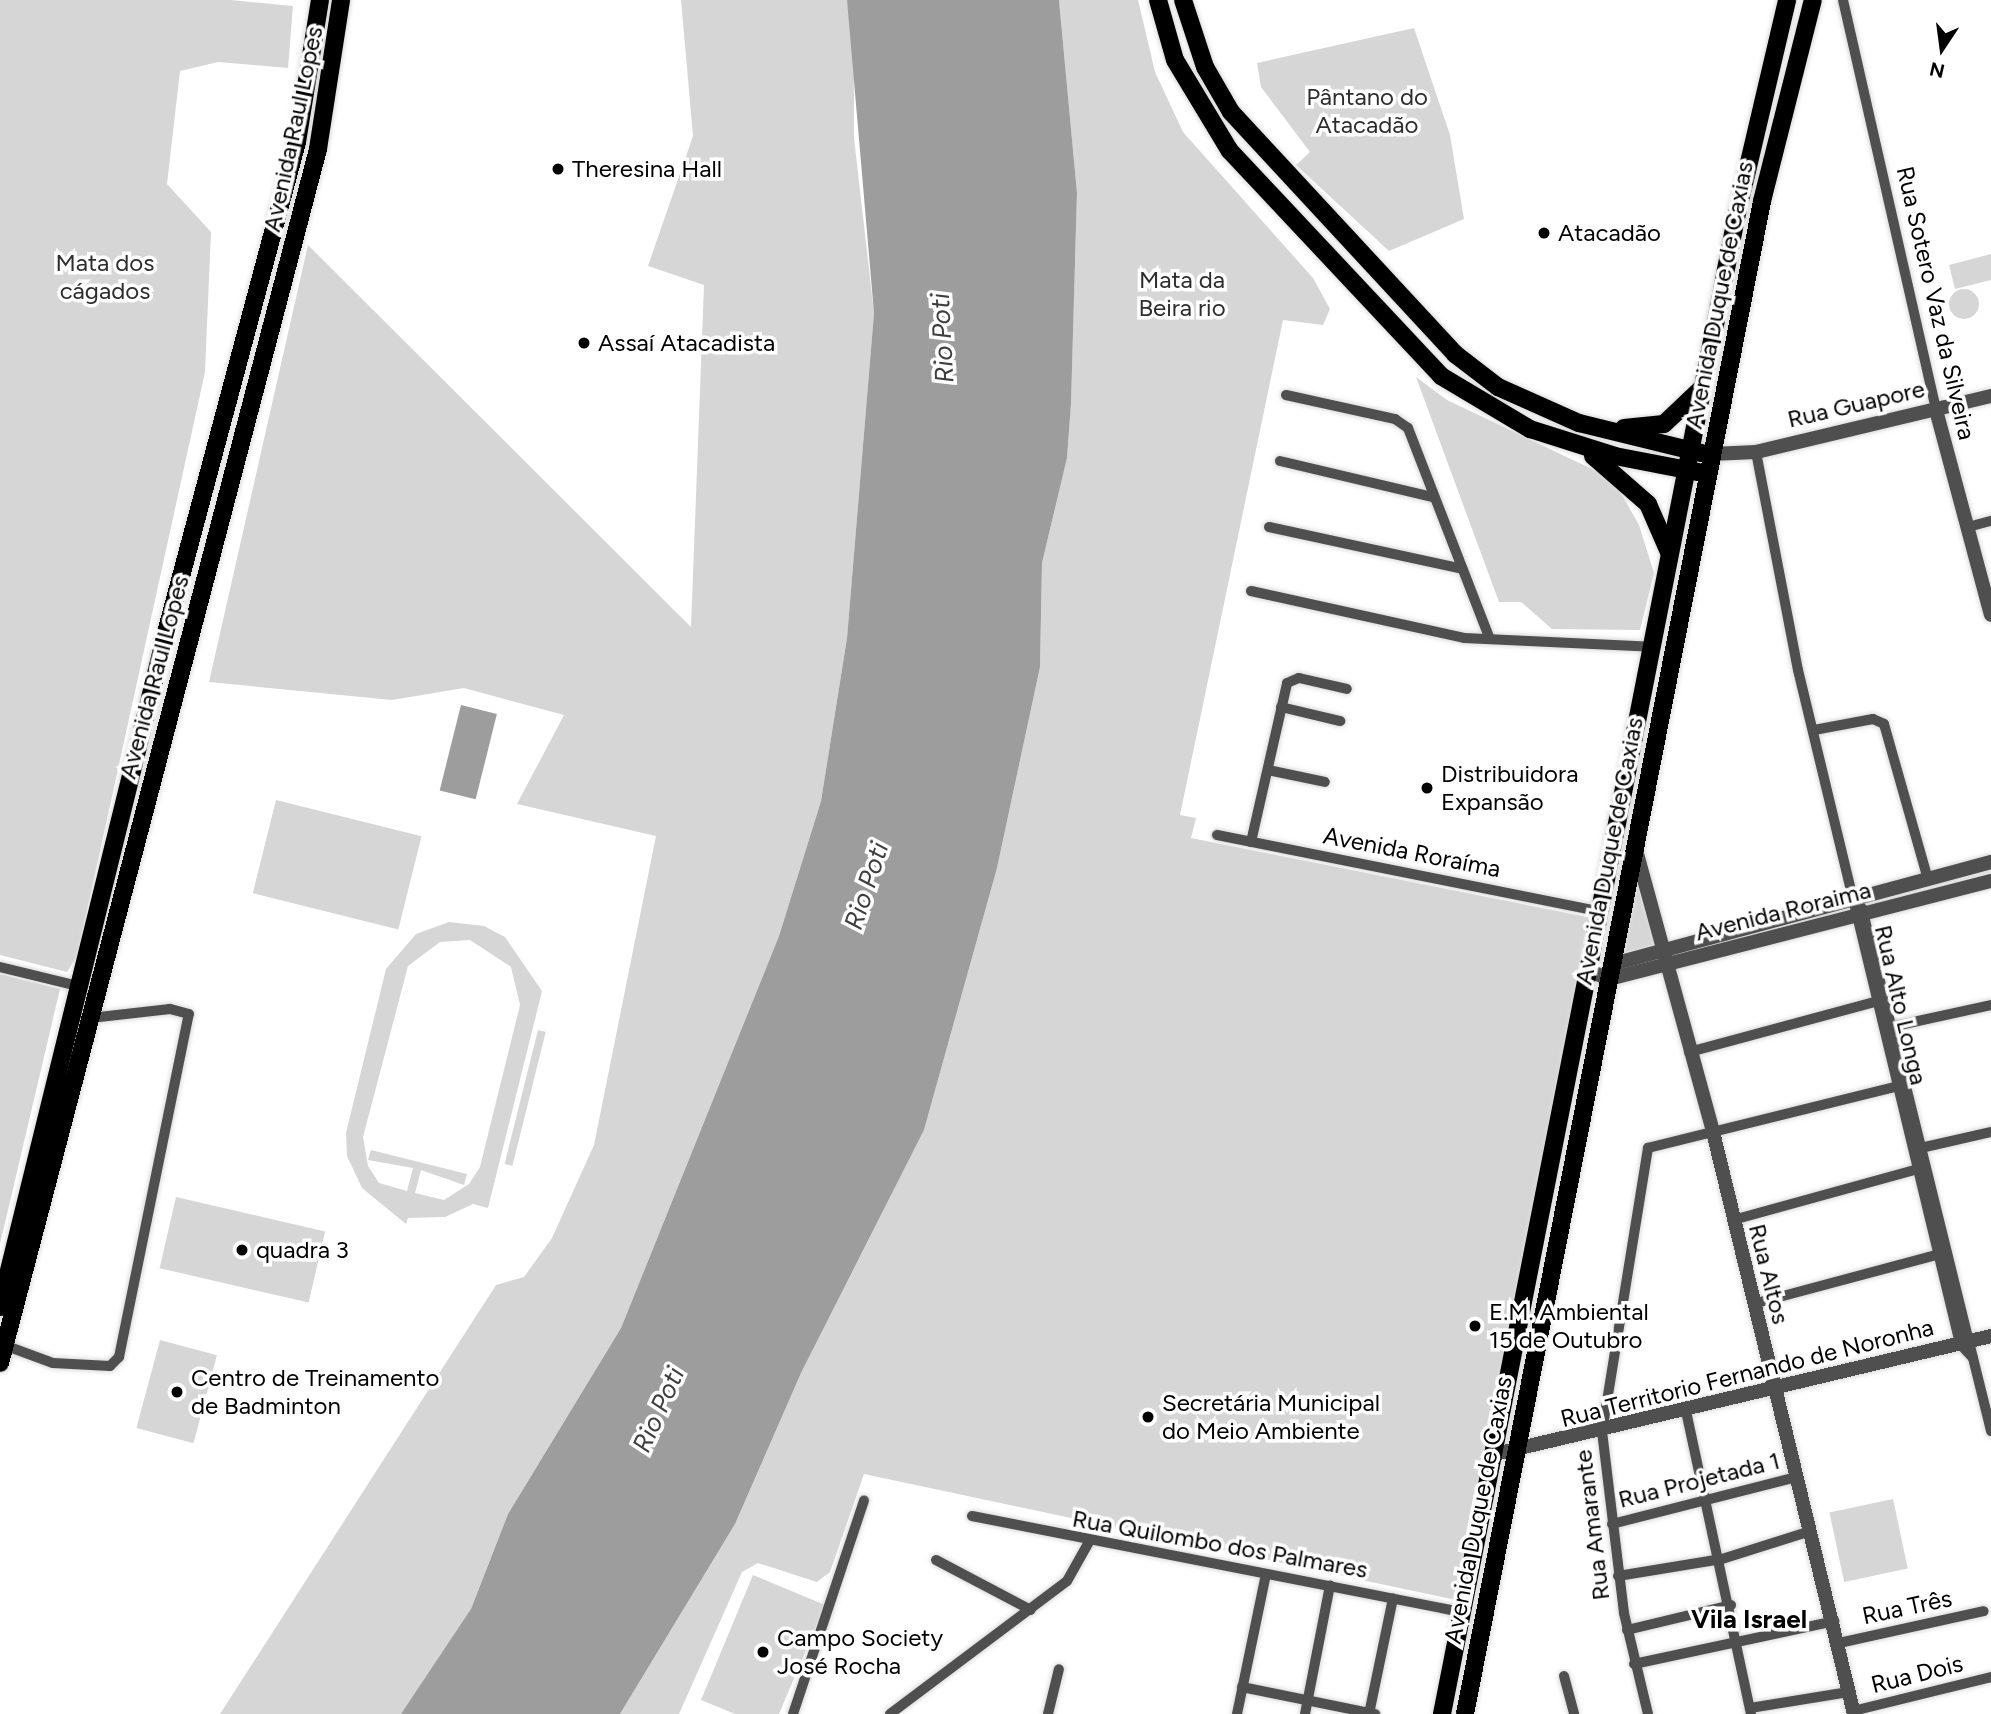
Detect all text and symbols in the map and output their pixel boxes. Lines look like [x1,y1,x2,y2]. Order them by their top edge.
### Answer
north arrow [1907,14,1977,84]
street label: Avenida Raul Lopes [257,24,329,234]
text: N [1927,57,1947,83]
park label: Pântano do Atacadão [1306,83,1428,139]
place label: Theresina Hall [572,155,722,183]
street label: Avenida Duque de Caxias [1679,159,1759,431]
marker: Theresina Hall [550,161,566,177]
street label: Rua Sotero Vaz da Silveira [1890,163,1982,443]
place label: Atacadão [1558,219,1661,247]
marker: Atacadão [1536,225,1552,241]
park label: Mata dos cágados [56,249,154,305]
park label: Mata da Beira rio [1138,266,1226,322]
water label: Rio Poti [925,292,961,384]
place label: Assaí Atacadista [598,329,775,357]
marker: Assaí Atacadista [576,335,592,351]
street label: Rua Guapore [1785,374,1927,434]
street label: Avenida Raul Lopes [113,572,195,782]
street label: Avenida Duque de Caxias [1569,715,1649,987]
place label: Distribuidora Expansão [1441,760,1578,816]
marker: Distribuidora Expansão [1419,780,1435,796]
street label: Avenida Roraíma [1321,821,1503,883]
water label: Rio Poti [838,838,896,934]
street label: Avenida Roraima [1692,875,1874,947]
street label: Rua Alto Longa [1869,922,1933,1088]
street label: Rua Altos [1743,1221,1795,1327]
place label: quadra 3 [256,1236,349,1264]
marker: quadra 3 [234,1242,250,1258]
place label: E.M. Ambiental 15 de Outubro [1489,1298,1649,1354]
street label: Rua Territorio Fernando de Noronha [1558,1313,1936,1433]
marker: E.M. Ambiental 15 de Outubro [1467,1318,1483,1334]
water label: Rio Poti [626,1363,692,1457]
place label: Centro de Treinamento de Badminton [191,1364,439,1420]
street label: Avenida Duque de Caxias [1438,1374,1518,1646]
marker: Centro de Treinamento de Badminton [169,1384,185,1400]
place label: Secretária Municipal do Meio Ambiente [1162,1389,1380,1445]
marker: Secretária Municipal do Meio Ambiente [1140,1409,1156,1425]
street label: Rua Projetada 1 [1615,1446,1783,1514]
street label: Rua Amarante [1568,1448,1616,1602]
street label: Rua Quilombo dos Palmares [1070,1504,1370,1584]
street label: Rua Três [1859,1583,1955,1631]
district label: Vila Israel [1691,1604,1807,1636]
place label: Campo Society José Rocha [777,1624,943,1680]
marker: Campo Society José Rocha [755,1644,771,1660]
street label: Rua Dois [1868,1649,1966,1699]

